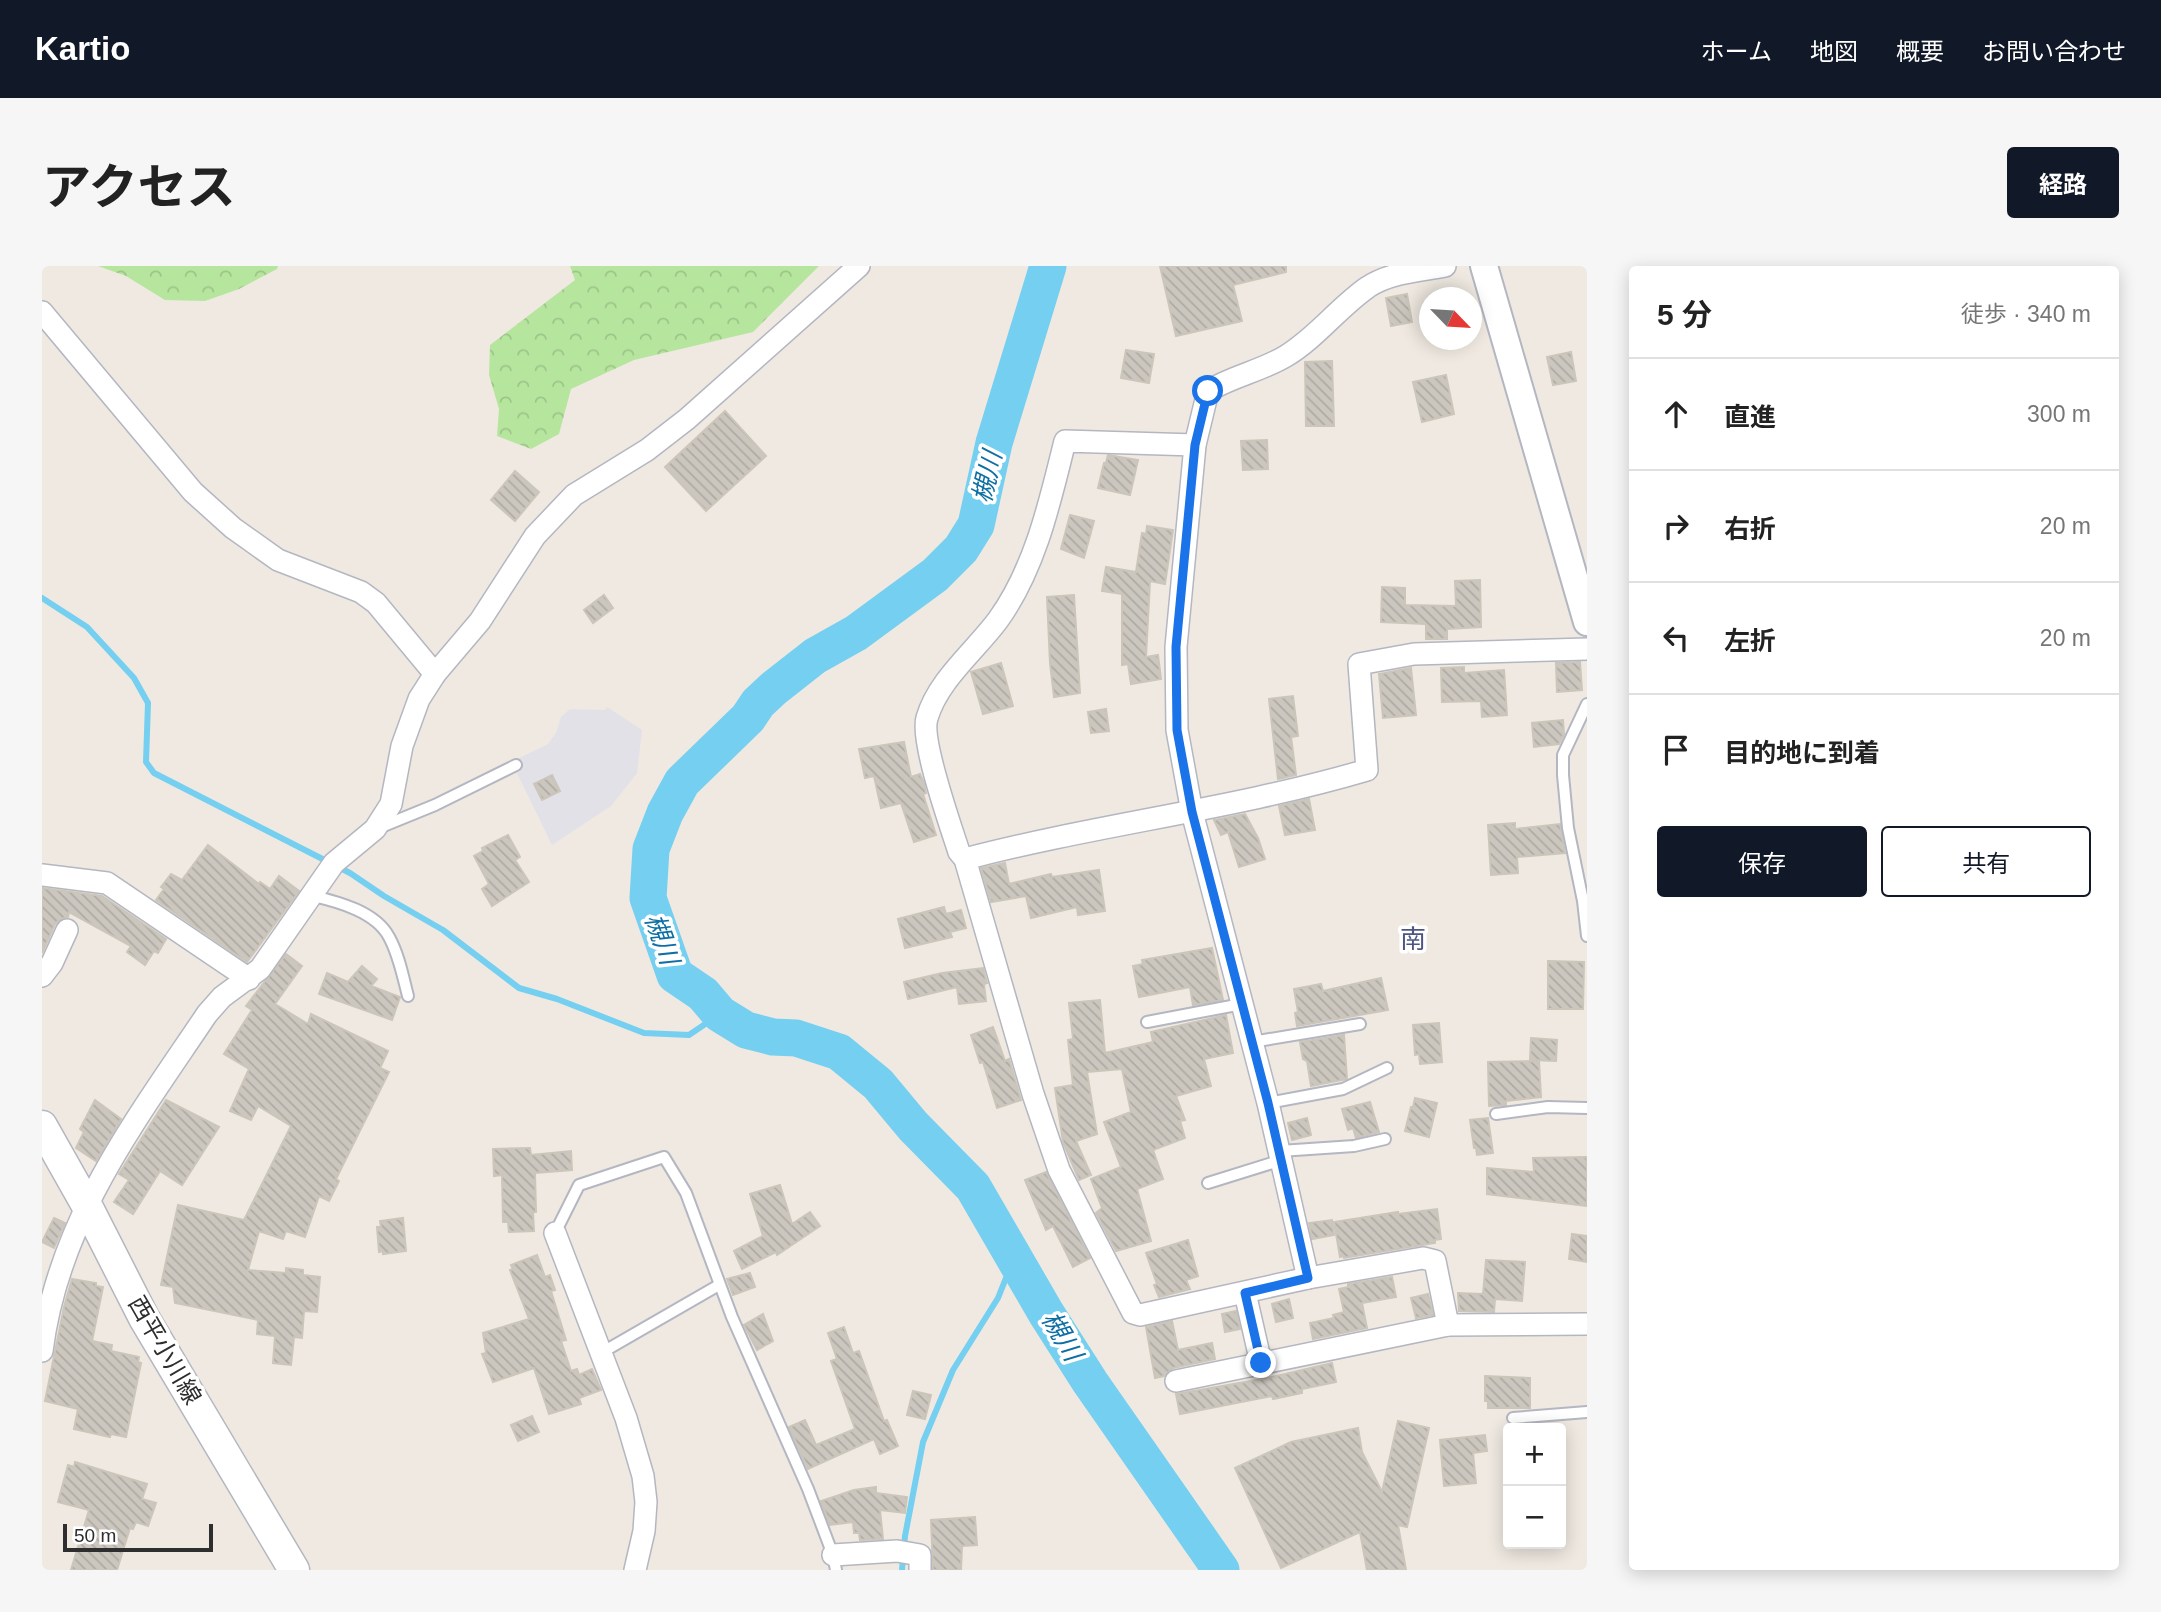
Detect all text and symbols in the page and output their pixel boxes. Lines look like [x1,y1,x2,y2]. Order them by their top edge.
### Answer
text: Kartio [35,30,130,67]
text: ホーム [1701,38,1772,65]
text: 地図 [1810,38,1858,65]
text: 概要 [1896,38,1944,65]
text: お問い合わせ [1982,38,2126,65]
button: 経路 [2007,147,2119,218]
text: アクセス [42,160,236,214]
north arrow [1419,287,1482,350]
text: 5 分 [1657,298,1712,331]
text: 徒歩 · 340 m [1961,301,2091,327]
route start [1192,375,1223,406]
icon: ahead [1657,395,1695,433]
text: 300 m [2027,401,2091,427]
text: 直進 [1724,402,1776,432]
water label: 槻川 [967,445,1008,506]
icon: right [1657,507,1695,545]
text: 20 m [2040,513,2091,539]
text: 右折 [1724,514,1776,544]
icon: left [1657,619,1695,657]
text: 20 m [2040,625,2091,651]
text: 左折 [1724,626,1776,656]
icon: arrive [1657,731,1695,769]
text: 目的地に到着 [1724,738,1880,768]
button: 保存 [1657,826,1867,897]
button: 共有 [1881,826,2091,897]
water label: 槻川 [639,909,686,971]
district label: 南 [1400,924,1426,954]
street label: 西平小川線 [123,1291,207,1409]
water label: 槻川 [1036,1306,1090,1369]
route end [1245,1347,1276,1378]
map controls [1503,1423,1566,1549]
button: + [1503,1423,1566,1486]
button: − [1503,1486,1566,1549]
scale bar [63,1521,214,1553]
text: 50 m [74,1525,116,1546]

